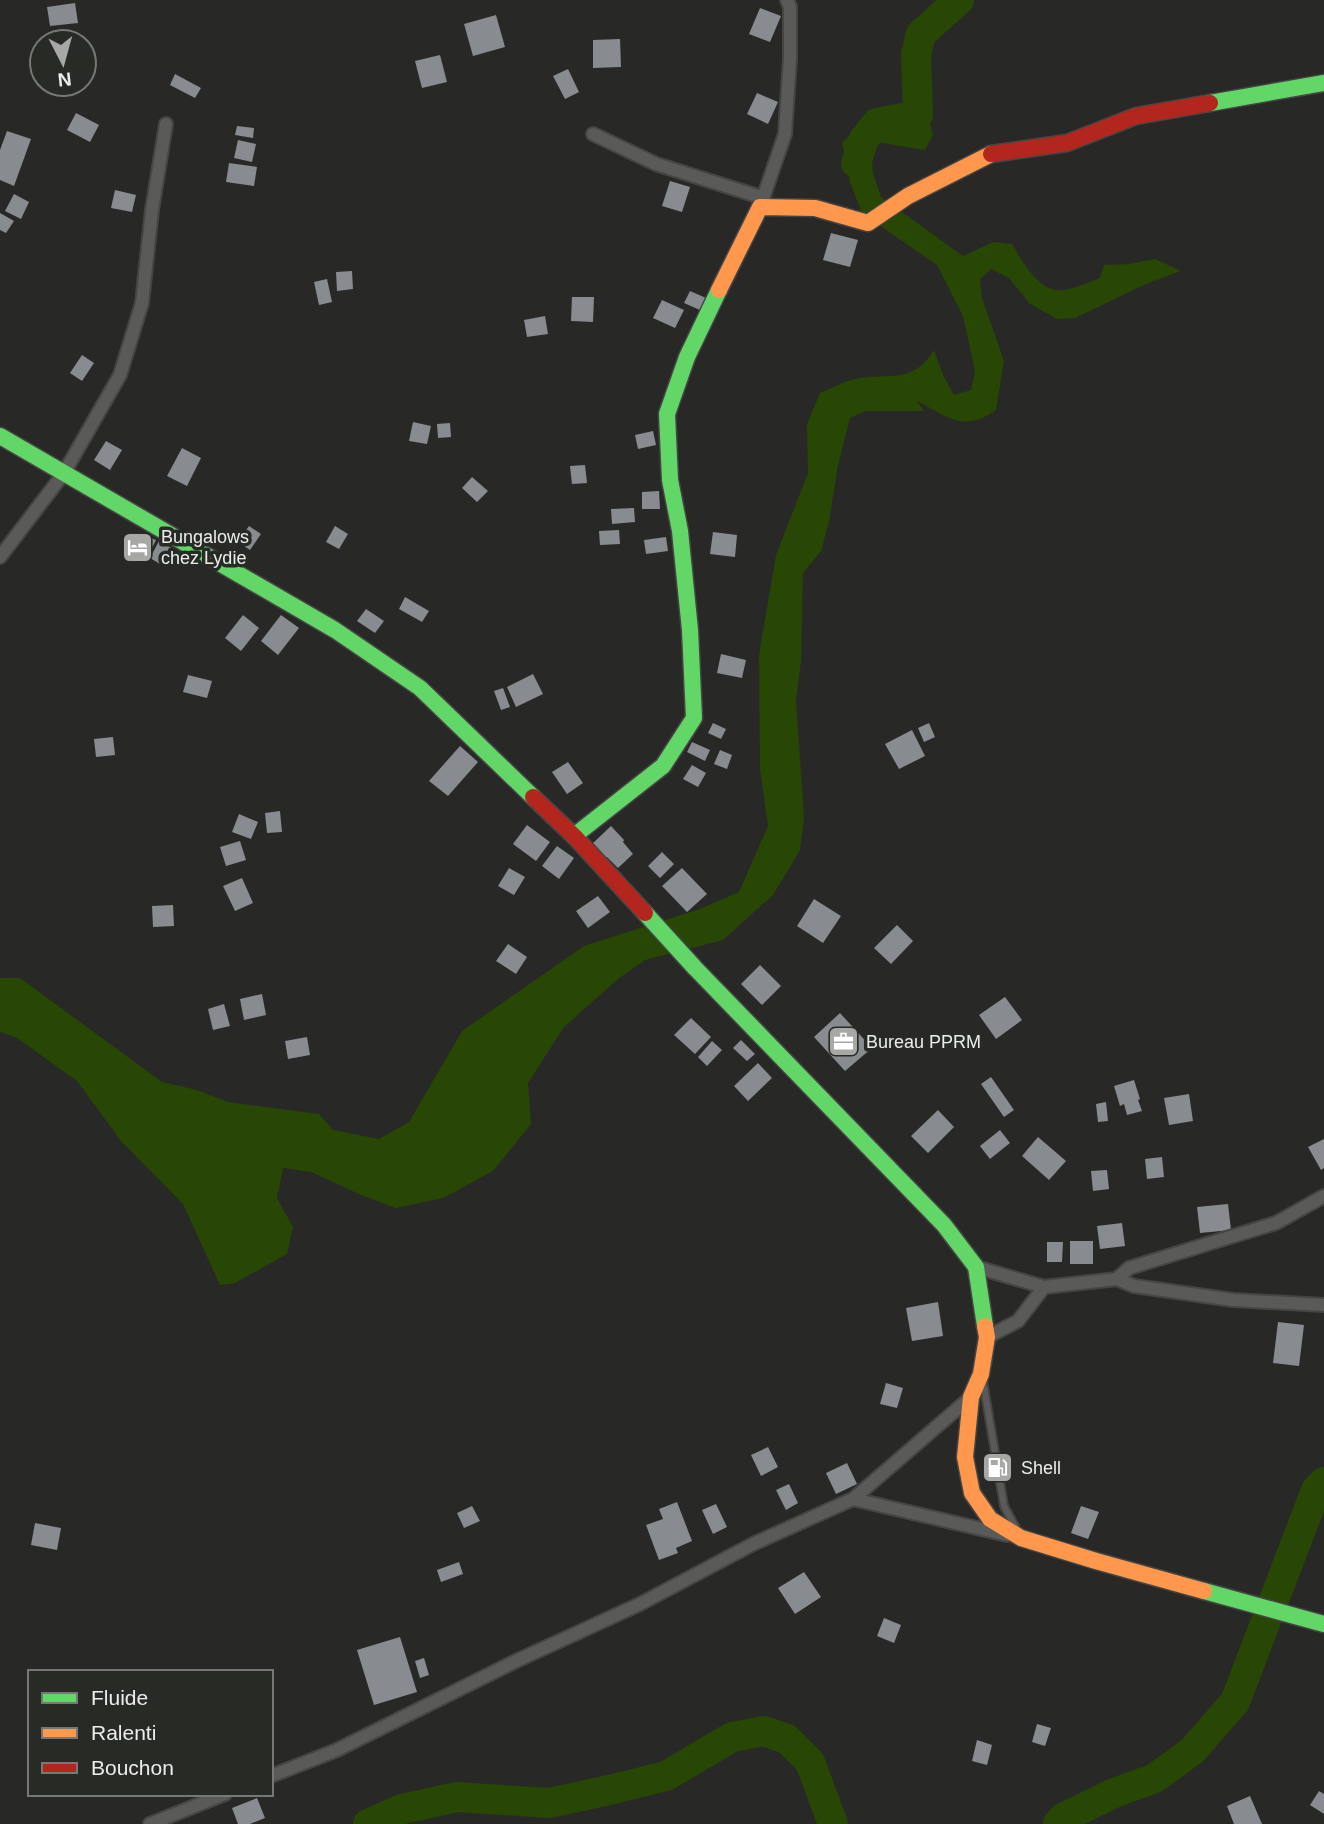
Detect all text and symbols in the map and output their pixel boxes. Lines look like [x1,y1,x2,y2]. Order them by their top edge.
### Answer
north arrow [28,28,98,98]
text: N [57,68,73,91]
place label: Bungalows chez Lydie [161,527,249,568]
hotel icon: Bungalows chez Lydie [121,530,155,564]
office icon: Bureau PPRM [826,1025,860,1059]
place label: Bureau PPRM [866,1032,981,1052]
fuel station icon: Shell [981,1451,1015,1485]
place label: Shell [1021,1458,1061,1478]
legend [28,1670,273,1796]
text: Fluide [91,1686,148,1709]
text: Ralenti [91,1721,156,1744]
text: Bouchon [91,1756,174,1779]

